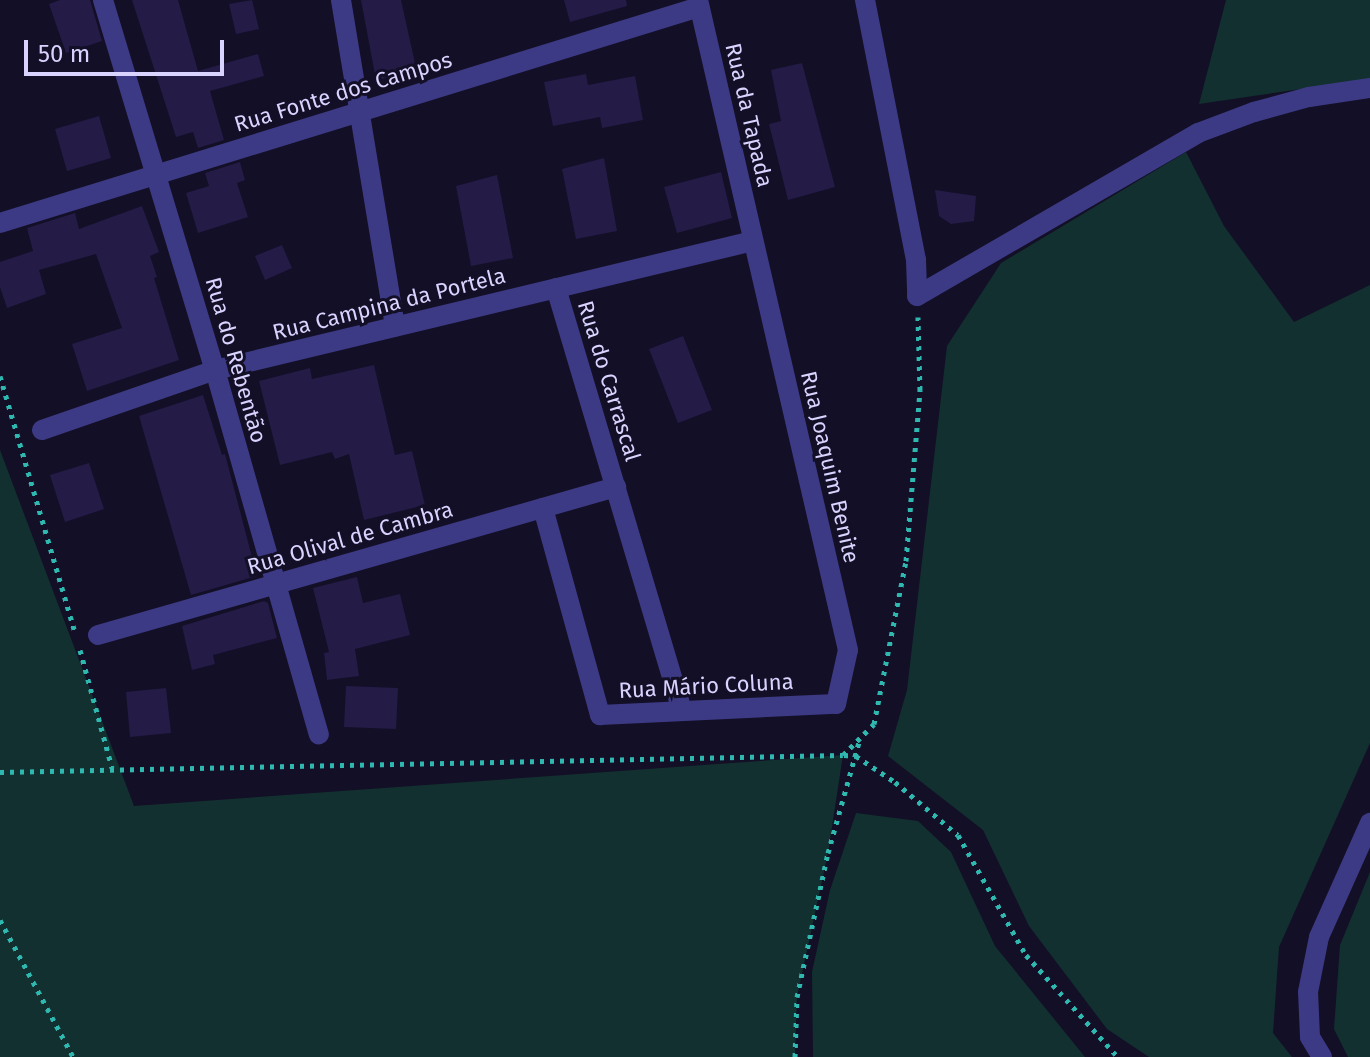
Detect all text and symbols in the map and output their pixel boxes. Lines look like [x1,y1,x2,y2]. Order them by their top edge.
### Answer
scale bar [28,24,228,74]
text: 50 m [38,40,90,68]
street label: Rua da Tapada [720,40,778,190]
street label: Rua Fonte dos Campos [231,46,455,138]
street label: Rua Campina da Portela [270,262,508,346]
street label: Rua do Rebentão [200,274,272,446]
street label: Rua do Carrascal [572,298,646,464]
street label: Rua Joaquim Benite [795,368,865,566]
street label: Rua Olival de Cambra [244,496,456,580]
street label: Rua Mário Coluna [618,668,794,704]

